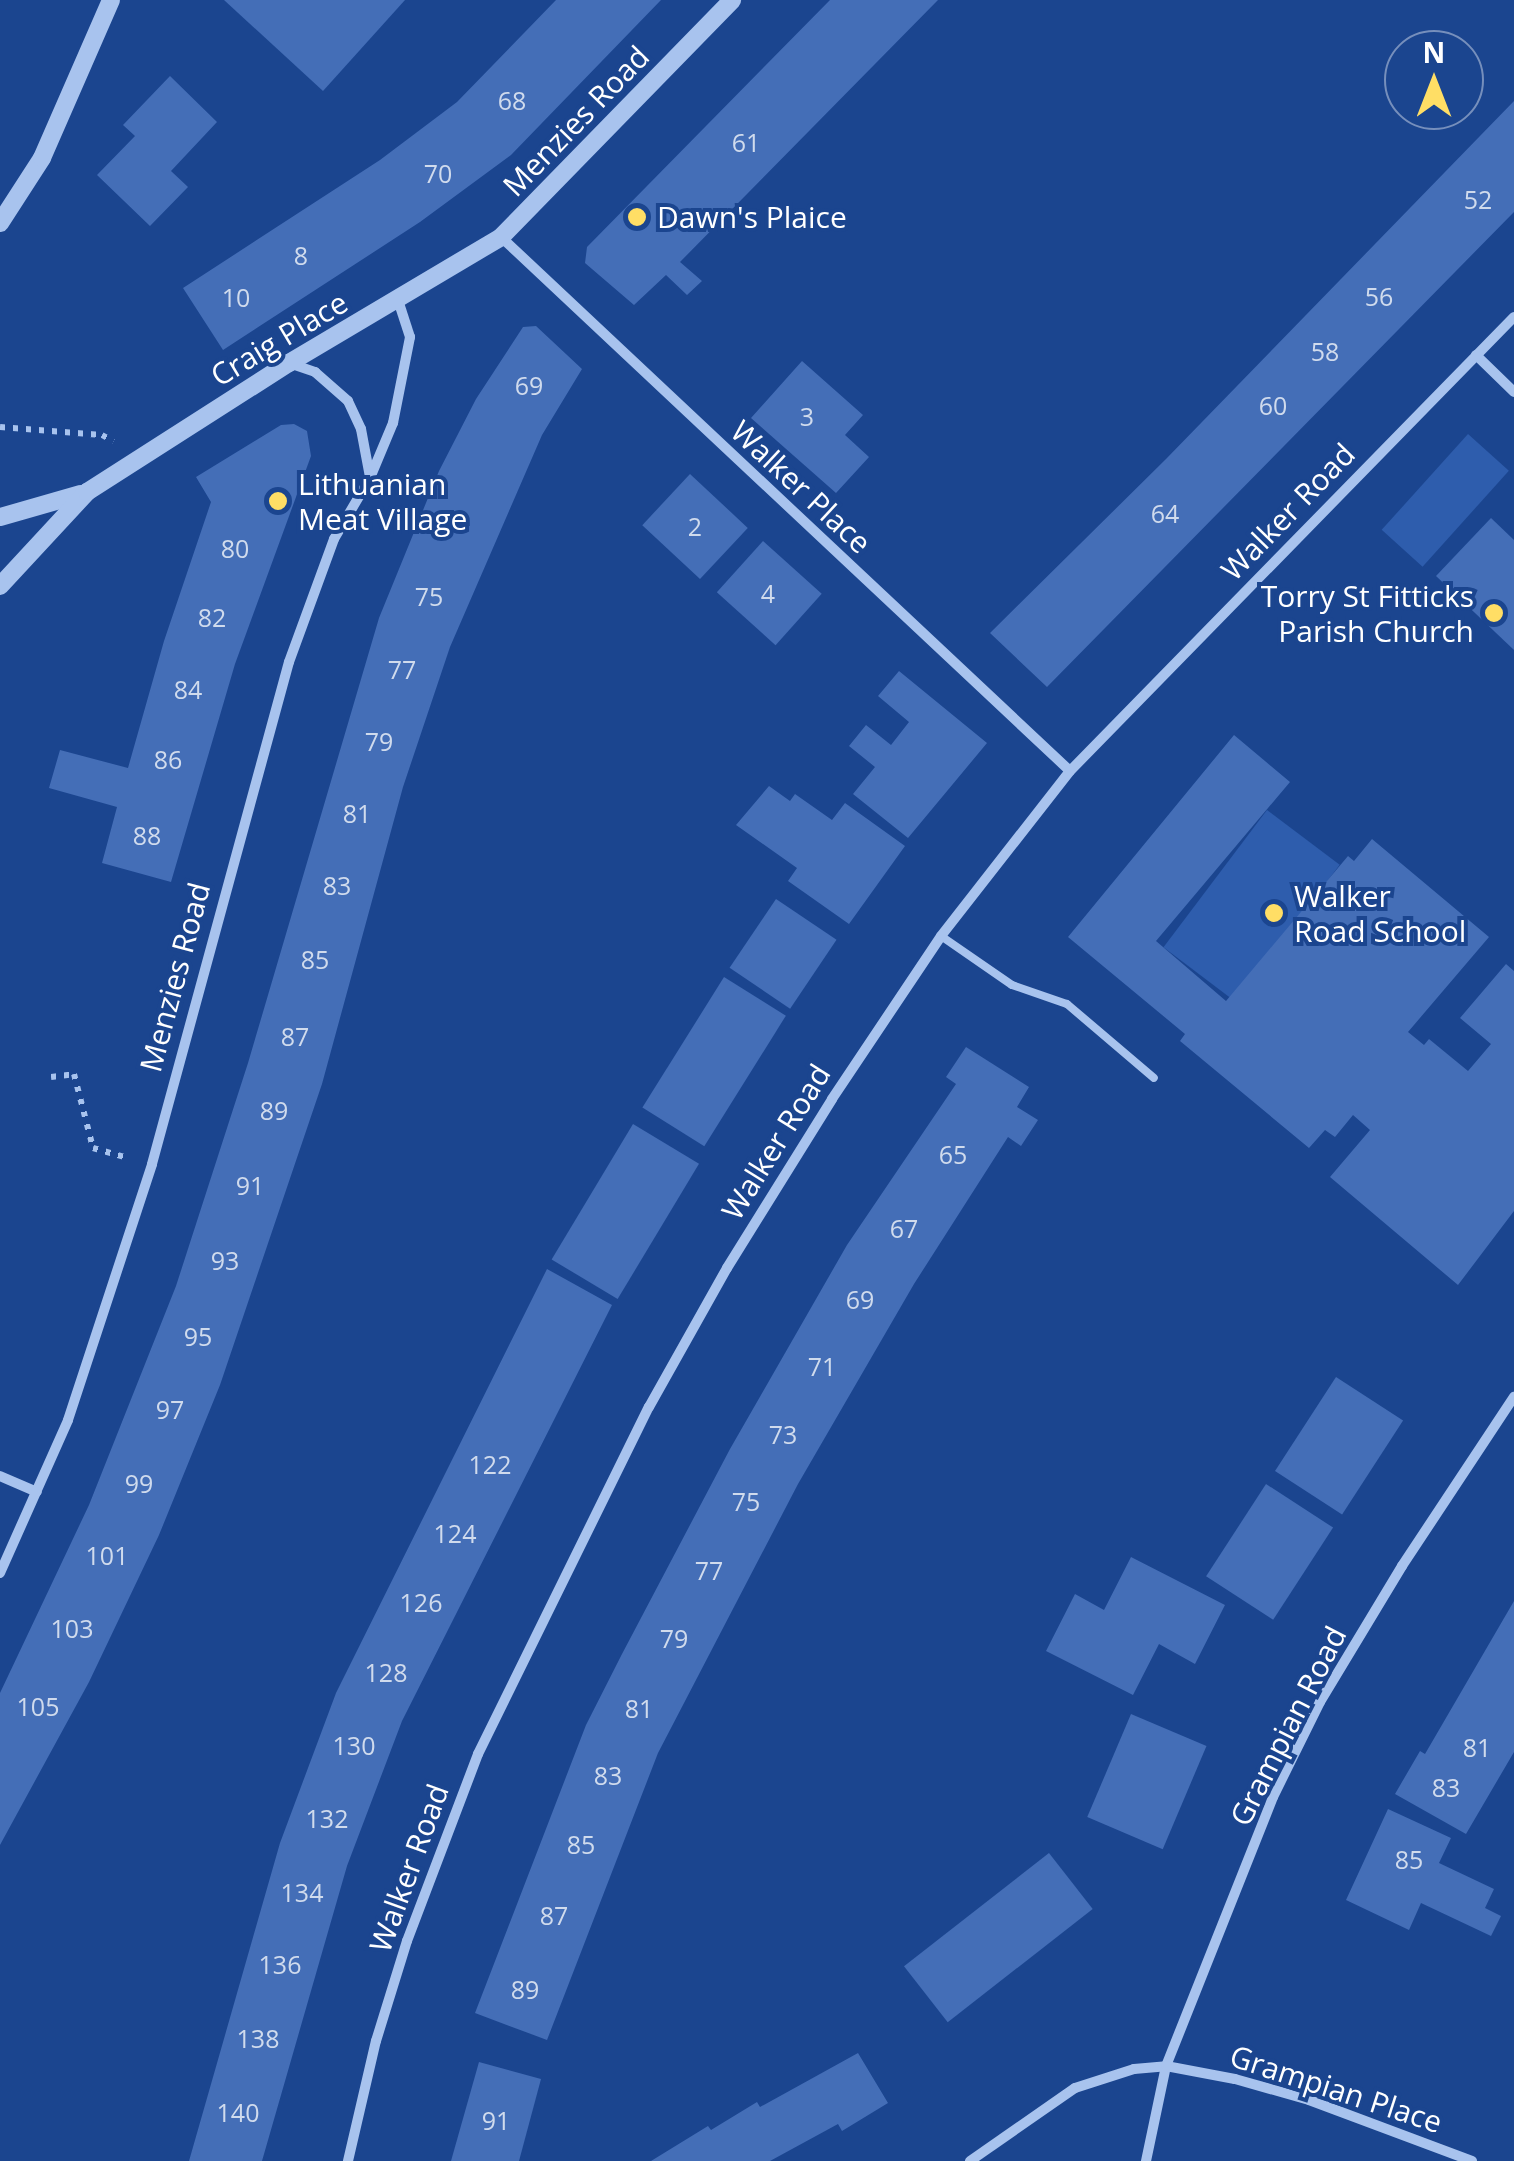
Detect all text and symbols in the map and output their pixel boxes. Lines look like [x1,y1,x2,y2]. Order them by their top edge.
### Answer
north arrow [1384,30,1484,130]
text: N [1423,33,1445,71]
street label: Menzies Road [496,39,656,203]
house number: 68 [498,85,526,115]
house number: 61 [732,127,760,157]
house number: 70 [424,158,452,188]
house number: 52 [1464,184,1492,214]
place label: Dawn's Plaice [657,199,847,235]
marker: Dawn's Plaice [626,206,648,228]
house number: 8 [294,240,308,270]
house number: 56 [1365,281,1393,311]
house number: 10 [222,282,250,312]
street label: Craig Place [204,284,354,394]
house number: 58 [1311,336,1339,366]
house number: 69 [515,370,543,400]
house number: 60 [1259,390,1287,420]
house number: 3 [800,401,814,431]
street label: Walker Place [724,413,878,561]
street label: Walker Road [1214,436,1362,588]
place label: Lithuanian Meat Village [298,466,467,536]
marker: Lithuanian Meat Village [267,490,289,512]
house number: 64 [1151,498,1179,528]
house number: 2 [688,511,702,541]
house number: 80 [221,533,249,563]
house number: 4 [761,578,775,608]
place label: Torry St Fitticks Parish Church [1261,578,1474,648]
house number: 75 [415,581,443,611]
house number: 82 [198,602,226,632]
marker: Torry St Fitticks Parish Church [1483,602,1505,624]
house number: 77 [388,654,416,684]
house number: 84 [174,674,202,704]
house number: 79 [365,726,393,756]
house number: 86 [154,744,182,774]
house number: 81 [343,798,371,828]
house number: 88 [133,820,161,850]
house number: 83 [323,870,351,900]
street label: Menzies Road [132,878,218,1076]
place label: Walker Road School [1294,878,1466,948]
marker: Walker Road School [1263,902,1285,924]
house number: 85 [301,944,329,974]
house number: 87 [281,1021,309,1051]
street label: Walker Road [714,1058,838,1226]
house number: 89 [260,1095,288,1125]
house number: 65 [939,1139,967,1169]
house number: 91 [236,1170,264,1200]
house number: 67 [890,1213,918,1243]
house number: 93 [211,1245,239,1275]
house number: 69 [846,1284,874,1314]
house number: 95 [184,1321,212,1351]
house number: 71 [808,1351,836,1381]
house number: 97 [156,1394,184,1424]
house number: 73 [769,1419,797,1449]
house number: 122 [469,1449,511,1479]
house number: 99 [125,1468,153,1498]
house number: 75 [732,1486,760,1516]
house number: 124 [434,1518,476,1548]
house number: 101 [86,1540,128,1570]
house number: 77 [695,1555,723,1585]
house number: 126 [400,1587,442,1617]
house number: 103 [51,1613,93,1643]
street label: Grampian Road [1222,1620,1354,1832]
house number: 79 [660,1623,688,1653]
house number: 128 [365,1657,407,1687]
house number: 105 [17,1691,59,1721]
house number: 81 [625,1693,653,1723]
house number: 130 [333,1730,375,1760]
house number: 81 [1463,1732,1491,1762]
house number: 83 [594,1760,622,1790]
house number: 83 [1432,1772,1460,1802]
street label: Walker Road [362,1779,456,1957]
house number: 132 [306,1803,348,1833]
house number: 85 [567,1829,595,1859]
house number: 85 [1395,1844,1423,1874]
house number: 134 [281,1877,323,1907]
house number: 87 [540,1900,568,1930]
house number: 136 [259,1949,301,1979]
house number: 89 [511,1974,539,2004]
house number: 138 [237,2023,279,2053]
street label: Grampian Place [1225,2038,1447,2140]
house number: 140 [217,2097,259,2127]
house number: 91 [482,2105,510,2135]

